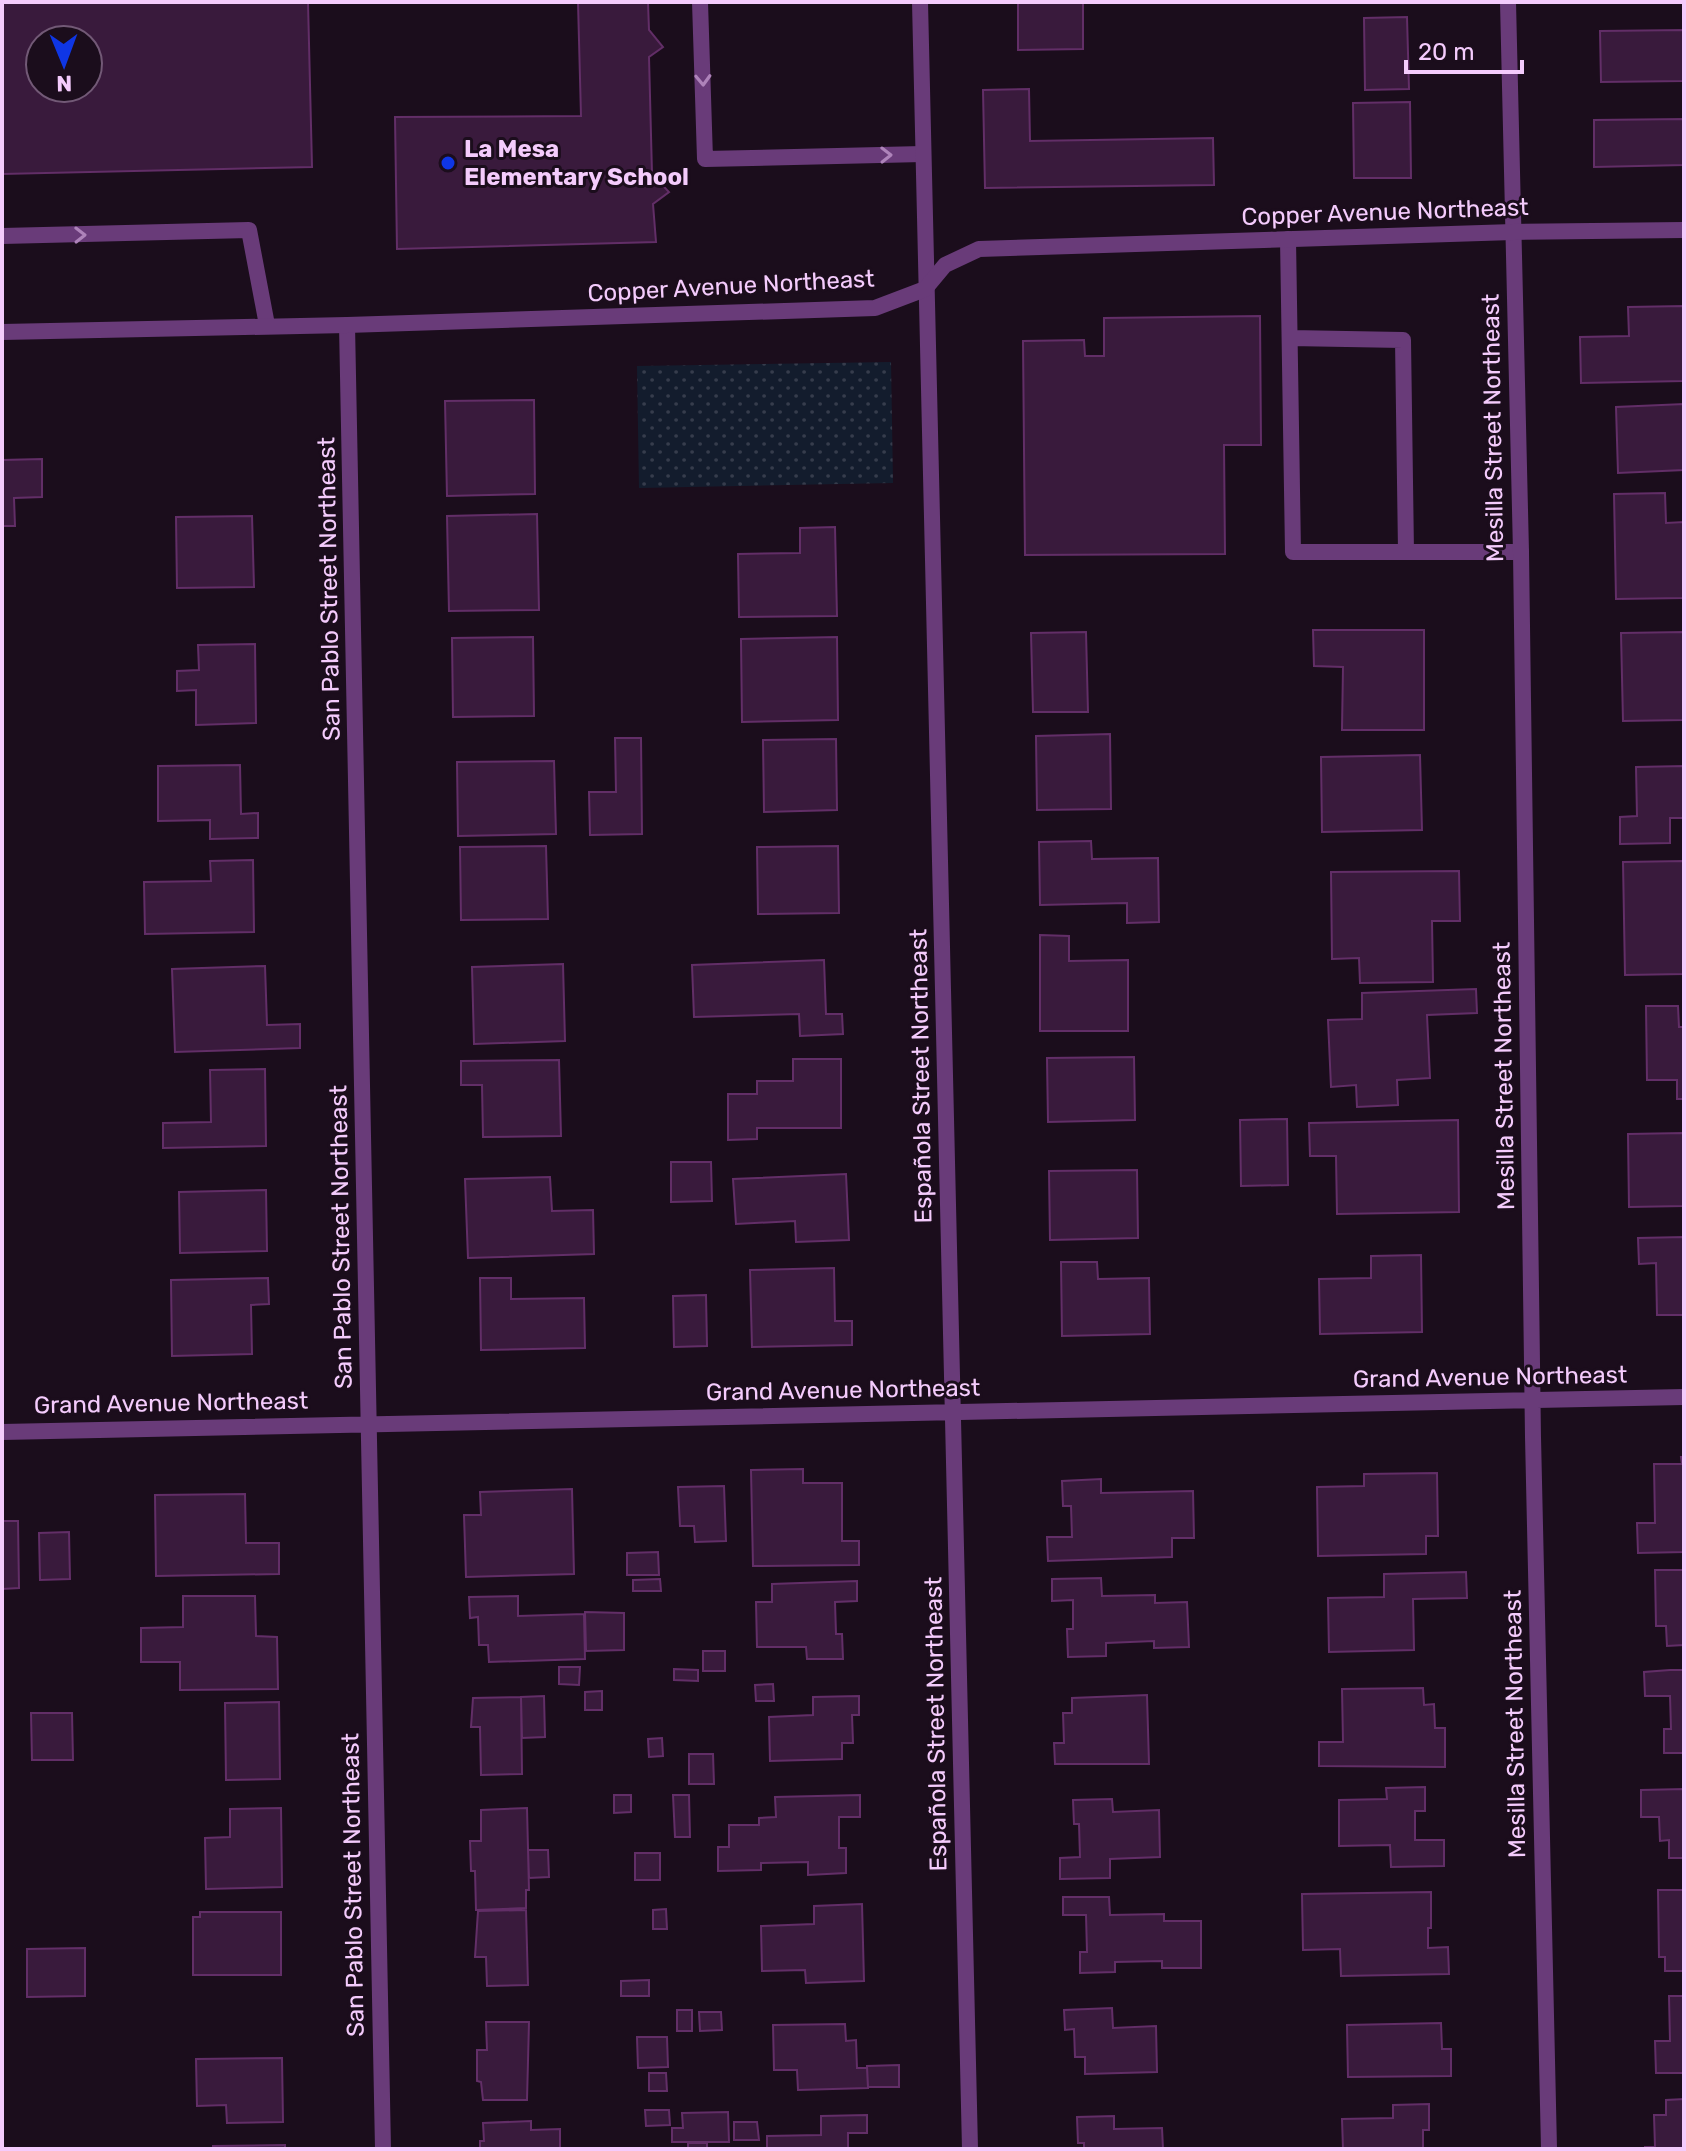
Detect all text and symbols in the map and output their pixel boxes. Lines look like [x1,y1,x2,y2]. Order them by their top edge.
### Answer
north arrow [24,24,104,104]
scale bar [1406,24,1522,74]
text: 20 m [1418,38,1475,66]
text: N [56,70,72,97]
one-way arrow [694,74,711,87]
place label: La Mesa Elementary School [464,135,689,191]
one-way arrow [880,146,893,163]
marker: La Mesa Elementary School [439,154,457,172]
street label: Copper Avenue Northeast [1241,193,1529,231]
one-way arrow [74,226,87,243]
street label: Copper Avenue Northeast [587,264,875,308]
street label: Mesilla Street Northeast [1477,294,1509,562]
street label: San Pablo Street Northeast [312,437,346,741]
street label: Española Street Northeast [904,928,938,1224]
street label: Mesilla Street Northeast [1488,942,1520,1210]
street label: San Pablo Street Northeast [324,1085,358,1389]
street label: Grand Avenue Northeast [1353,1361,1627,1393]
street label: Grand Avenue Northeast [706,1374,980,1406]
street label: Grand Avenue Northeast [34,1387,308,1419]
street label: Española Street Northeast [919,1576,953,1872]
street label: Mesilla Street Northeast [1499,1590,1531,1858]
street label: San Pablo Street Northeast [336,1733,370,2037]

